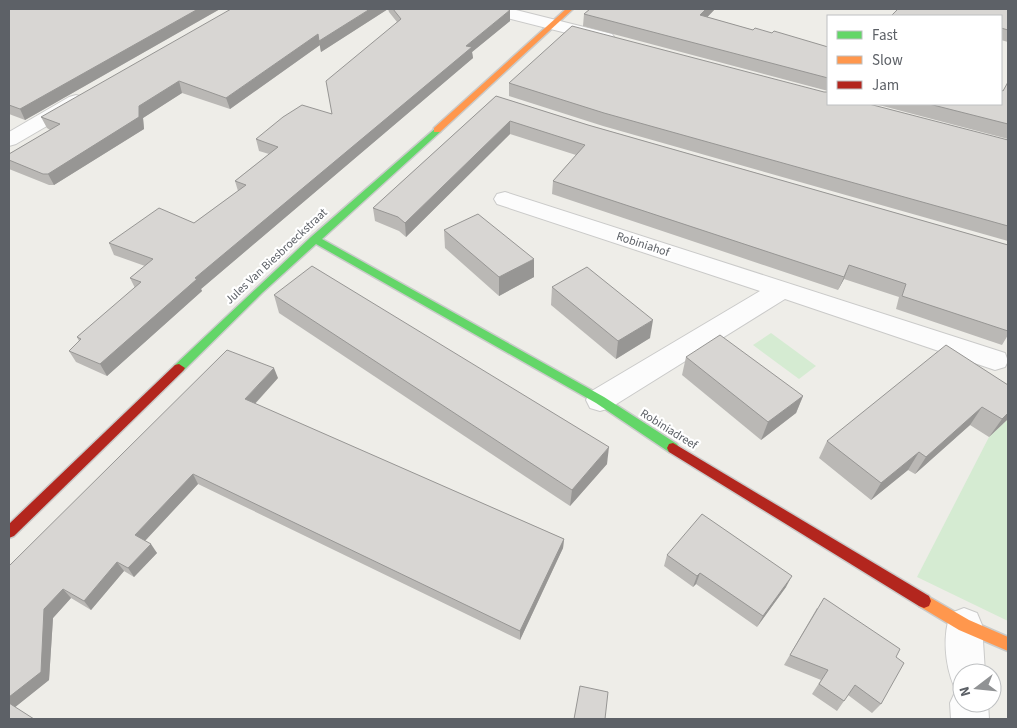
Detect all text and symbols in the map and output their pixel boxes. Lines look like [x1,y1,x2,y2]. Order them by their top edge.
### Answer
legend [827,15,1002,105]
text: Fast [872,25,898,46]
text: Slow [872,50,903,71]
text: Jam [872,75,899,96]
street label: Jules Van Biesbroeckstraat [222,204,331,308]
street label: Robiniahof [614,228,672,261]
street label: Robiniadreef [637,405,701,454]
north arrow [952,663,1002,713]
text: N [955,684,976,699]

